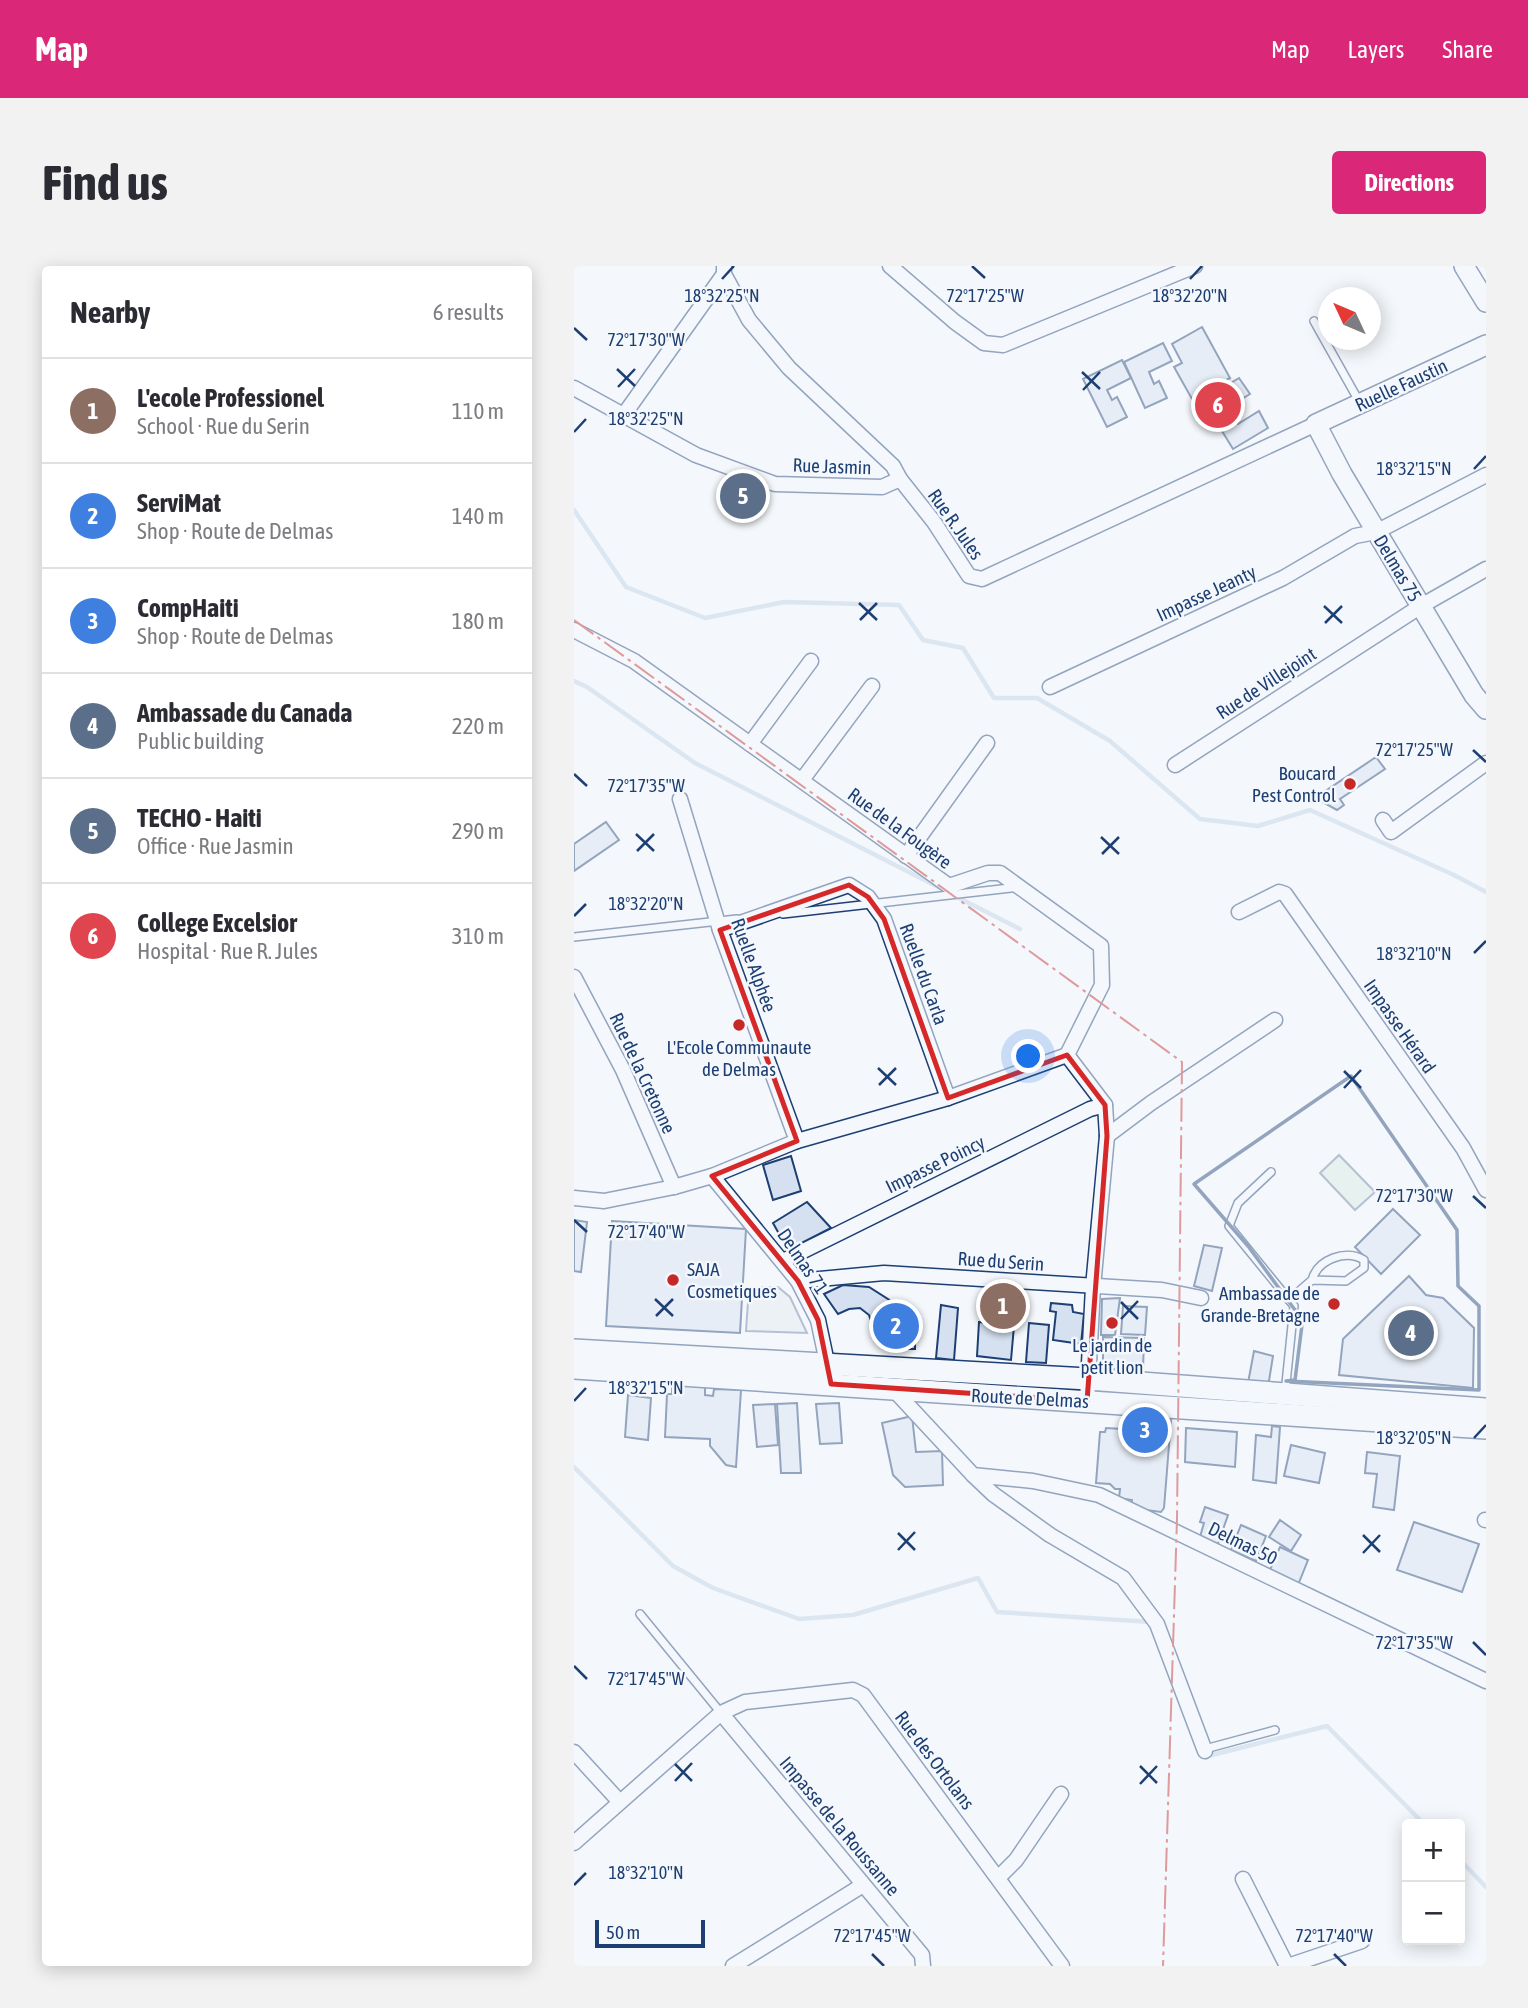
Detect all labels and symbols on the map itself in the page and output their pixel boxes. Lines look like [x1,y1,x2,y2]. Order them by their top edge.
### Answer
text: 18°32'25"N [684,285,760,306]
text: 72°17'25"W [946,285,1024,306]
text: 18°32'20"N [1152,285,1228,306]
north arrow [1318,287,1381,350]
text: 72°17'30"W [607,329,685,350]
street label: Ruelle Faustin [1351,354,1451,416]
pin: 6 [1195,379,1241,431]
text: 18°32'25"N [608,408,684,429]
street label: Rue Jasmin [792,454,872,478]
text: 18°32'15"N [1376,458,1452,479]
pin: 5 [720,470,766,522]
street label: Rue R. Jules [924,485,988,564]
street label: Delmas 75 [1370,531,1426,605]
street label: Impasse Jeanty [1153,560,1259,626]
street label: Rue de Villejoint [1212,643,1320,723]
text: 72°17'25"W [1375,739,1453,760]
place label: Boucard Pest Control [1252,762,1336,806]
text: 72°17'35"W [607,775,685,796]
marker: Boucard Pest Control [1342,776,1358,792]
street label: Rue de la Fougère [844,783,956,873]
text: 18°32'20"N [608,893,684,914]
street label: Ruelle Alphée [727,915,781,1015]
street label: Ruelle du Carla [896,920,952,1028]
text: 18°32'10"N [1376,943,1452,964]
street label: Impasse Hérard [1360,975,1440,1077]
street label: Rue de la Cretonne [605,1009,681,1137]
marker: L'Ecole Communaute de Delmas [731,1017,747,1033]
place label: L'Ecole Communaute de Delmas [667,1036,811,1080]
your location [1011,1039,1045,1073]
street label: Impasse Poincy [882,1130,988,1197]
text: 72°17'30"W [1375,1185,1453,1206]
text: 72°17'40"W [607,1221,685,1242]
street label: Delmas 71 [773,1224,833,1298]
street label: Rue du Serin [957,1247,1045,1275]
place label: SAJA Cosmetiques [687,1258,777,1302]
marker: SAJA Cosmetiques [665,1272,681,1288]
pin: 1 [980,1280,1026,1332]
place label: Ambassade de Grande-Bretagne [1201,1282,1320,1326]
marker: Ambassade de Grande-Bretagne [1326,1296,1342,1312]
pin: 2 [873,1300,919,1352]
pin: 4 [1388,1307,1434,1359]
marker: Le jardin de petit lion [1104,1315,1120,1331]
place label: Le jardin de petit lion [1072,1334,1152,1378]
text: 18°32'15"N [608,1377,684,1398]
street label: Route de Delmas [971,1384,1090,1412]
pin: 3 [1122,1404,1168,1456]
text: 18°32'05"N [1376,1427,1452,1448]
street label: Delmas 50 [1205,1517,1281,1569]
text: 72°17'35"W [1375,1632,1453,1653]
text: 72°17'45"W [607,1668,685,1689]
street label: Rue des Ortolans [891,1707,979,1814]
street label: Impasse de la Roussanne [775,1752,905,1900]
text: 18°32'10"N [608,1862,684,1883]
scale bar [595,1917,705,1949]
text: 72°17'45"W [833,1925,911,1946]
text: 72°17'40"W [1295,1925,1373,1946]

